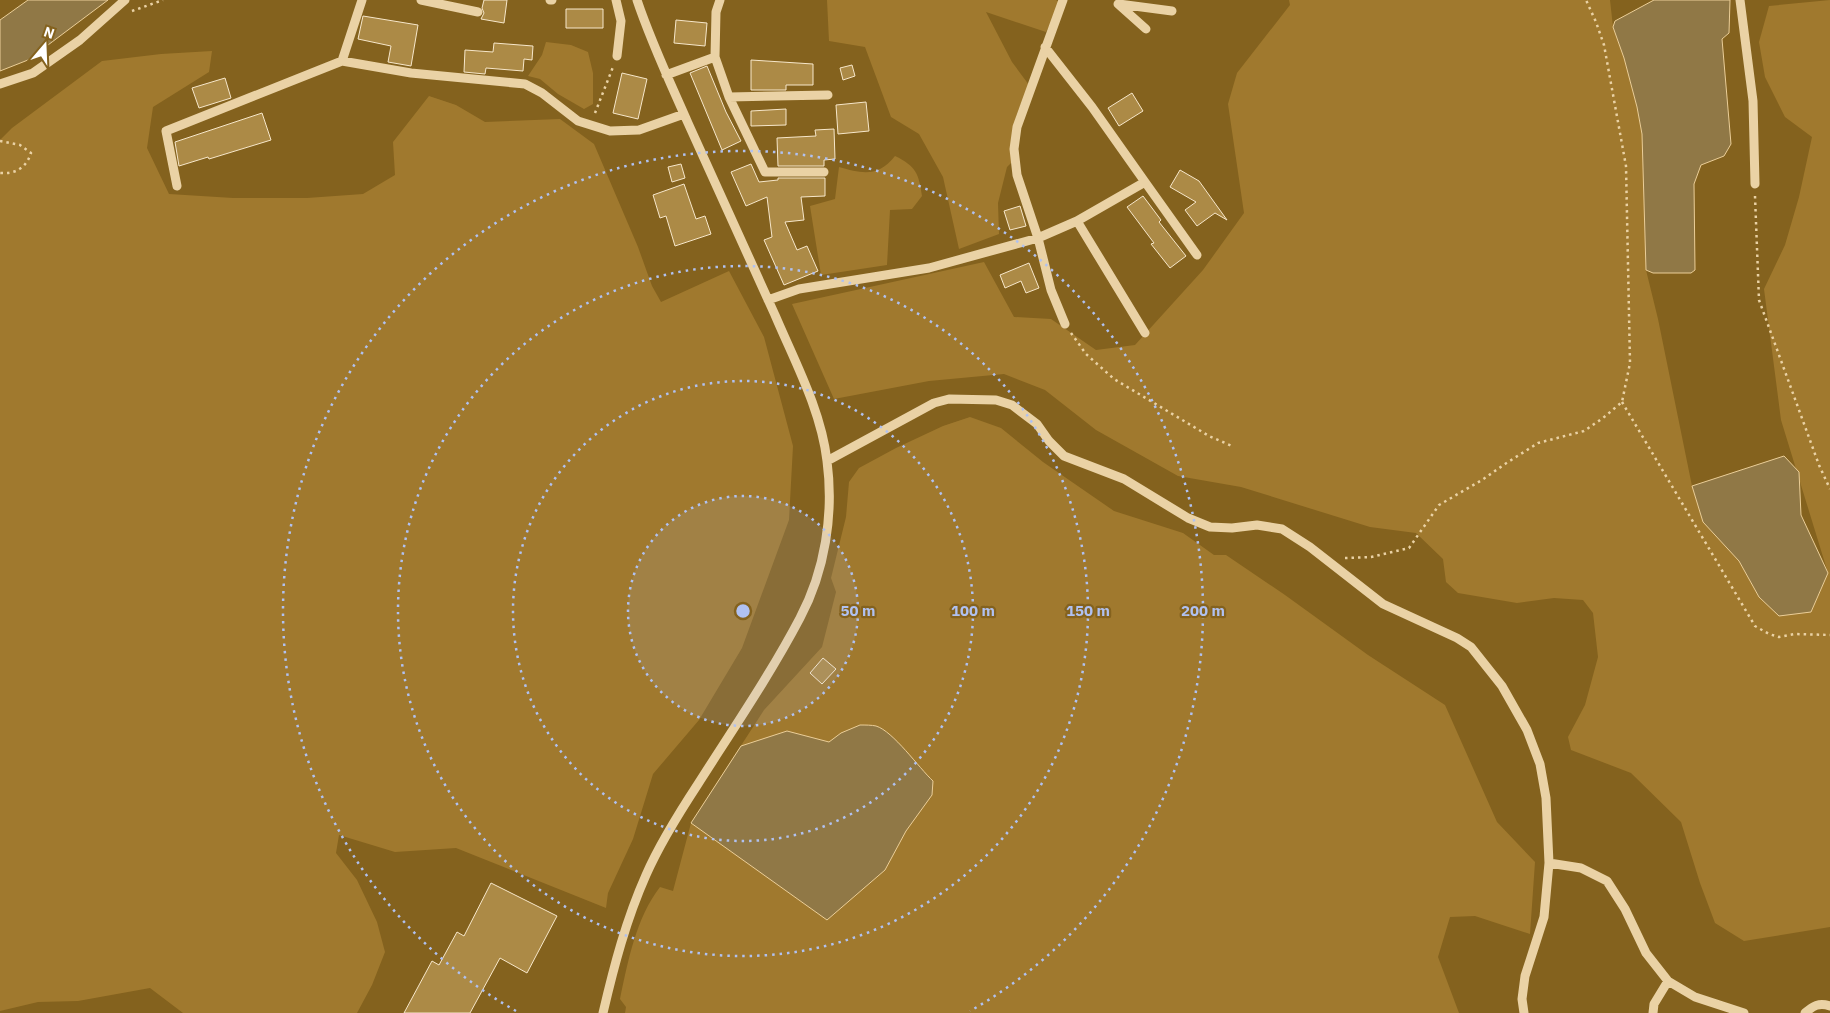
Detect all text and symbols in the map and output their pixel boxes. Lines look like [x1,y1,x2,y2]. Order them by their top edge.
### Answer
north arrow [20,20,70,70]
text: N [42,23,57,43]
text: 50 m [841,601,875,620]
text: 100 m [951,601,995,620]
text: 150 m [1066,601,1110,620]
text: 200 m [1181,601,1225,620]
centre of rings [734,602,752,620]

